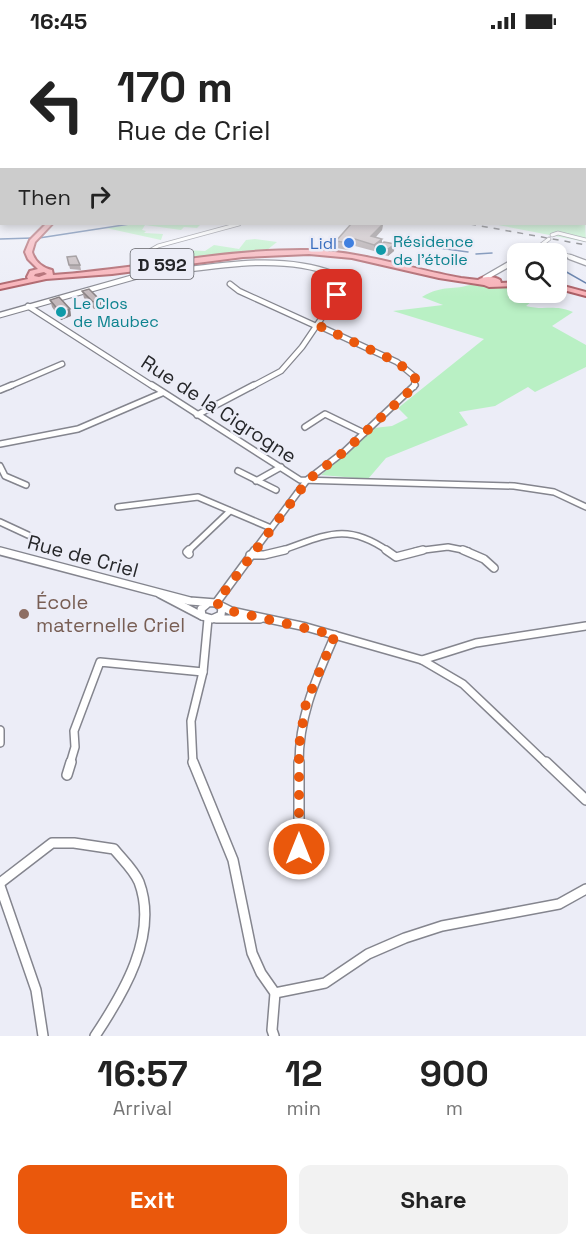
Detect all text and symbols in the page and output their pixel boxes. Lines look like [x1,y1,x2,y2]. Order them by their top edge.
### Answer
text: 16:45 [30,7,87,35]
text: 170 m [117,61,233,114]
icon: left [18,66,96,144]
text: Rue de Criel [117,113,271,148]
icon: right [83,180,116,213]
text: Then [18,183,71,211]
place label: Résidence de l'étoile [393,231,474,270]
place label: Lidl [310,233,337,254]
marker: Lidl [342,236,356,250]
marker: Résidence de l'étoile [374,243,388,257]
map controls [507,243,567,303]
button: search [507,243,567,303]
road number: D 592 [130,249,194,279]
pin [311,269,362,320]
icon: arrive [320,278,353,311]
place label: Le Clos de Maubec [73,293,159,332]
marker: Le Clos de Maubec [54,305,68,319]
street label: Rue de la Cigrogne [136,349,302,469]
street label: Rue de Criel [25,529,141,583]
place label: École maternelle Criel [36,589,185,638]
marker: École maternelle Criel [17,607,31,621]
position arrow [267,817,331,881]
text: 16:57 [97,1051,188,1097]
text: 12 [285,1051,323,1097]
text: 900 [420,1051,489,1097]
text: Arrival [113,1095,172,1121]
text: min [287,1095,321,1121]
text: m [446,1095,463,1121]
button: Exit [18,1165,287,1234]
button: Share [299,1165,568,1234]

